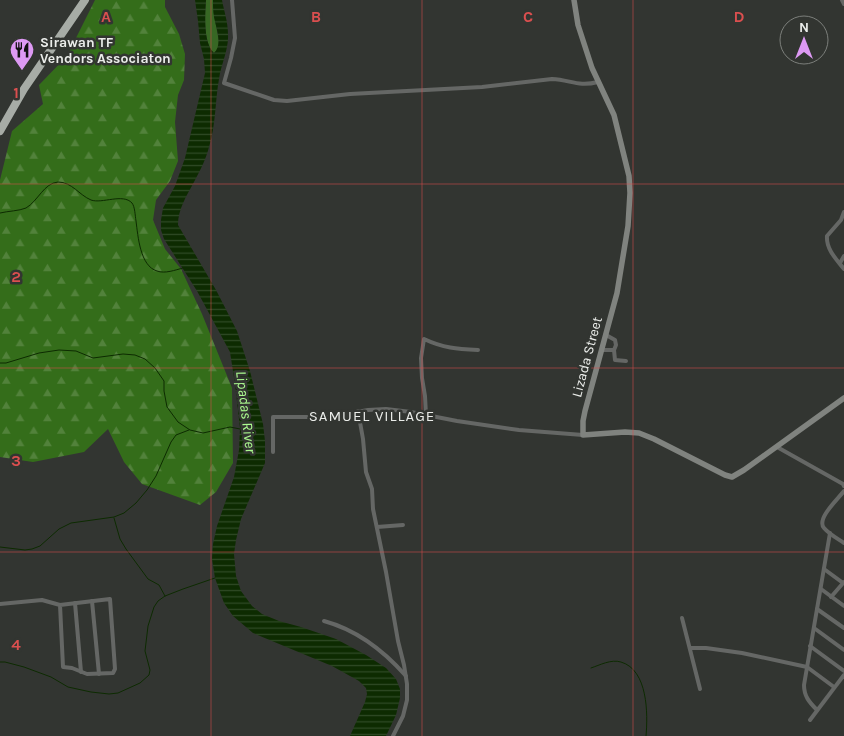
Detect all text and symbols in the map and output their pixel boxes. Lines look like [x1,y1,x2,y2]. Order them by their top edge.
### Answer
text: A [101,7,111,26]
text: B [311,7,321,26]
text: C [523,7,533,26]
text: D [734,7,745,26]
north arrow [779,15,829,65]
text: N [799,19,809,36]
place label: Sirawan TF Vendors Associaton [40,34,171,67]
restaurant icon: Sirawan TF Vendors Associaton [9,37,35,71]
text: 1 [13,83,19,102]
text: 2 [11,267,21,286]
street label: Lizada Street [568,315,606,399]
water label: Lipadas River [232,370,260,455]
district label: SAMUEL VILLAGE [309,407,435,425]
text: 3 [11,451,21,470]
text: 4 [11,635,21,654]

